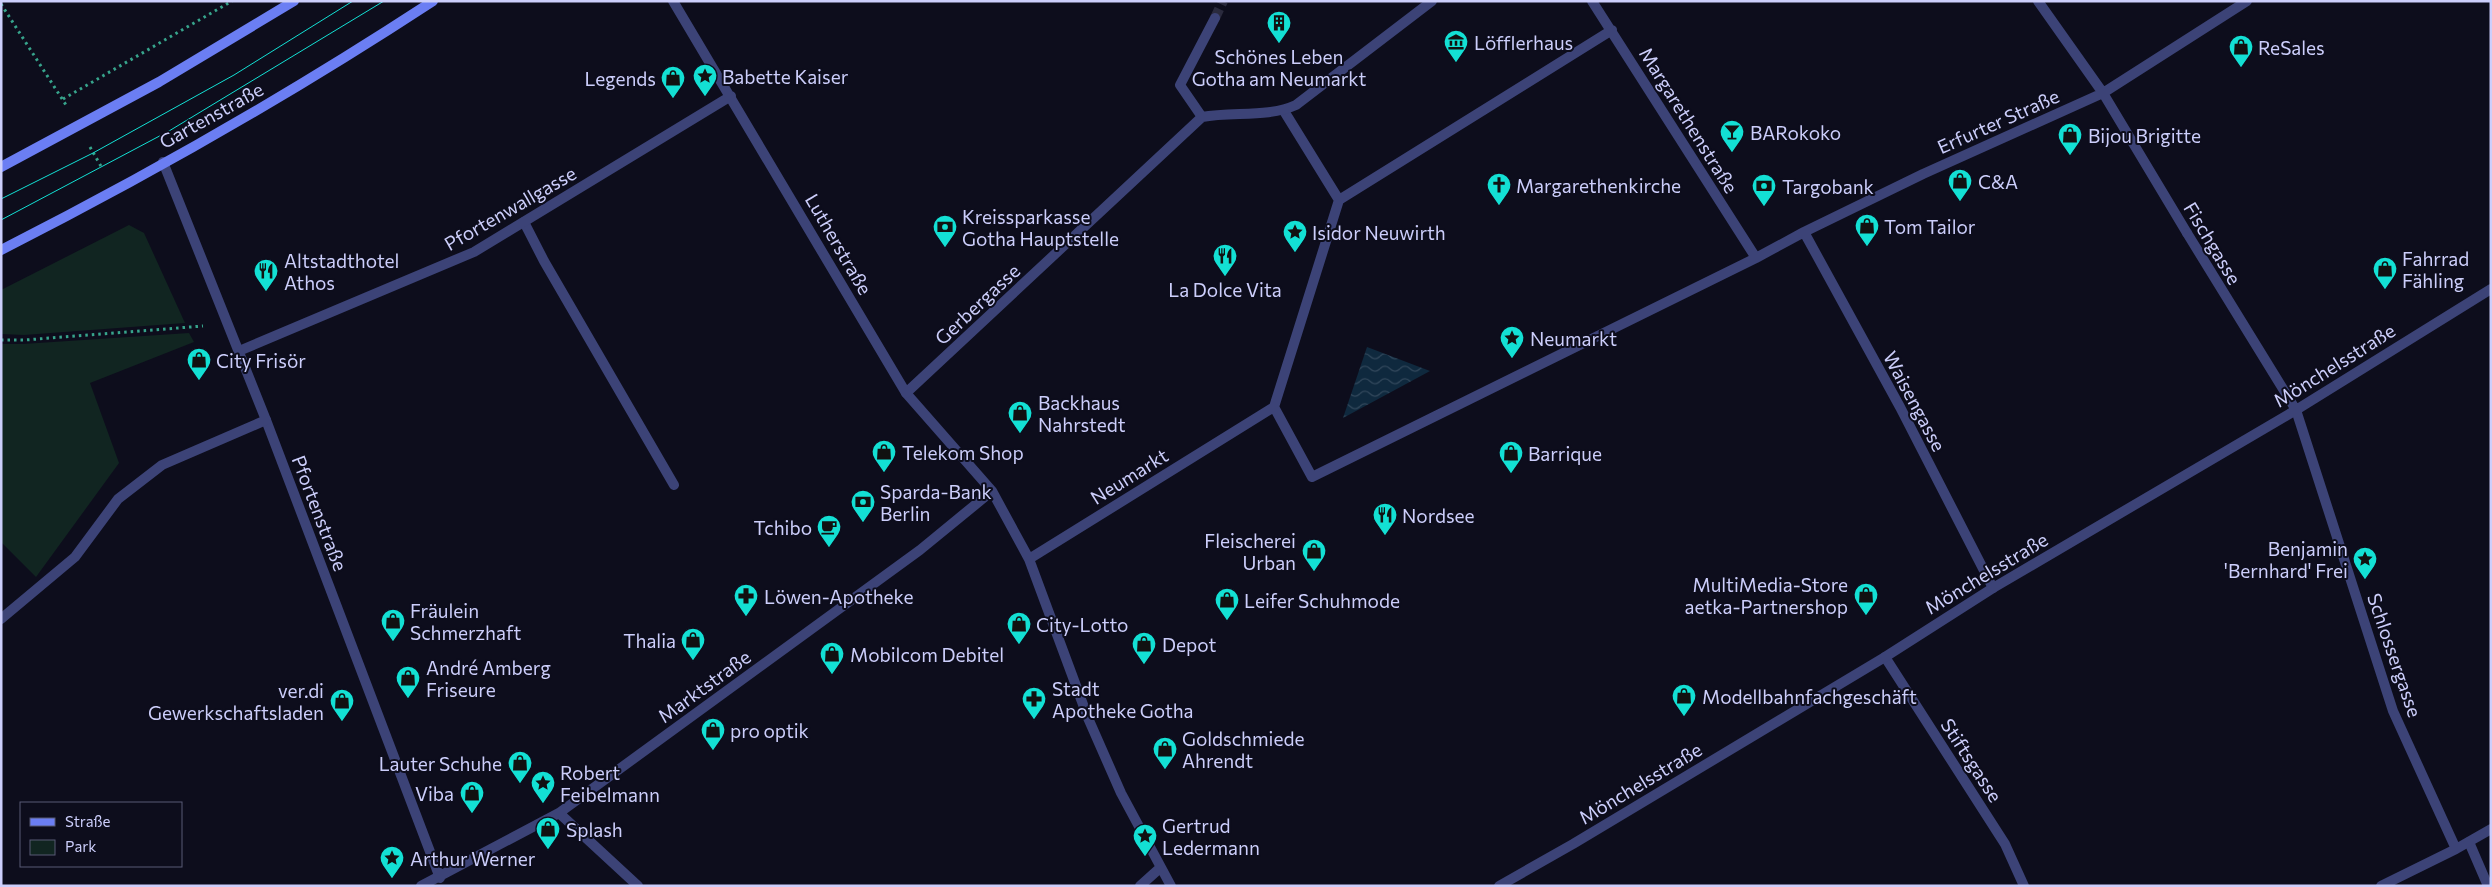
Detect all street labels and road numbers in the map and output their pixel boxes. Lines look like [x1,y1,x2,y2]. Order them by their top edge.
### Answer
street label: Margarethenstraße [1635,43,1743,197]
street label: Gartenstraße [155,77,267,153]
street label: Erfurter Straße [1933,84,2063,158]
street label: Pfortenwallgasse [440,161,580,255]
street label: Lutherstraße [801,189,877,299]
street label: Fischgasse [2179,198,2247,288]
street label: Gerbergasse [930,259,1024,349]
street label: Mönchelsstraße [2269,318,2399,412]
street label: Waisengasse [1879,347,1951,455]
street label: Neumarkt [1086,443,1172,509]
street label: Pfortenstraße [287,452,353,574]
street label: Mönchelsstraße [1920,527,2052,619]
street label: Schlossergasse [2363,590,2427,720]
street label: Marktstraße [653,645,755,727]
street label: Stiftsgasse [1936,714,2008,806]
street label: Mönchelsstraße [1574,737,1706,829]

